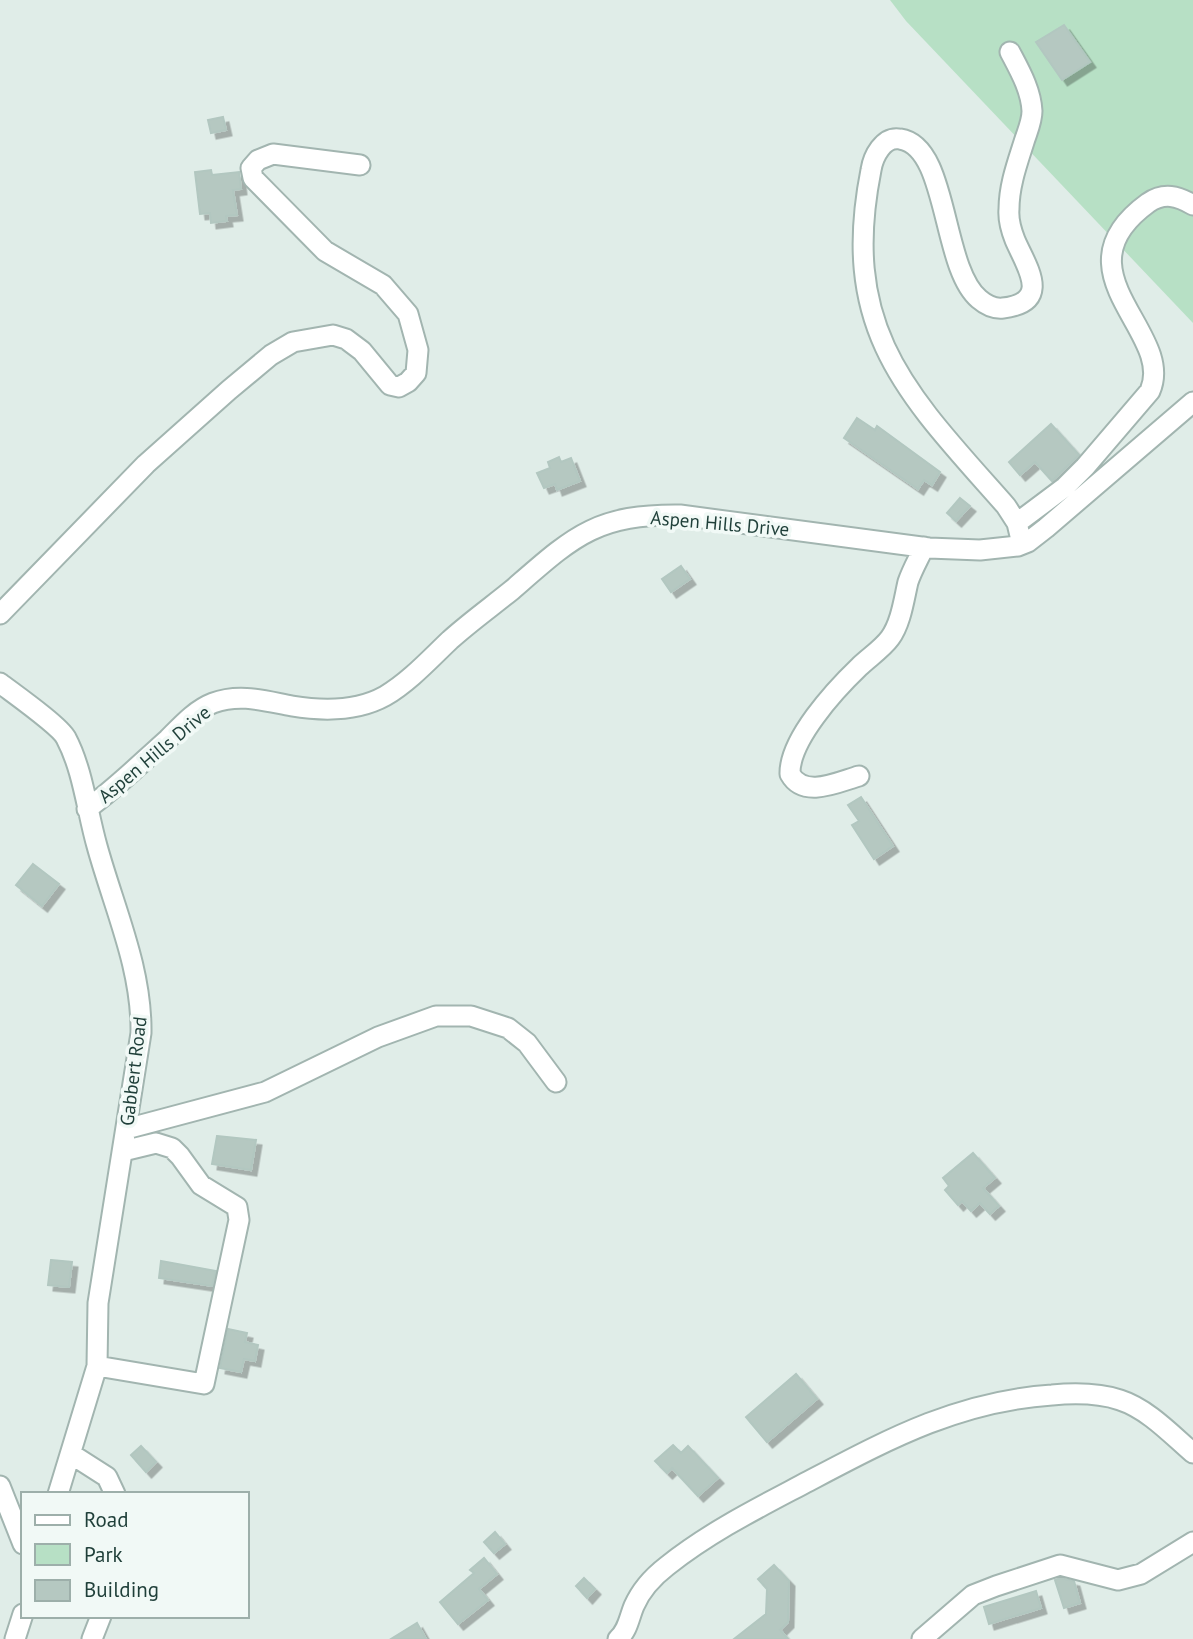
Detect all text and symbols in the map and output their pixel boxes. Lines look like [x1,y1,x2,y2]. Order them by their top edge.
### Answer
street label: Aspen Hills Drive [650,505,790,541]
street label: Aspen Hills Drive [93,700,215,808]
street label: Gabbert Road [114,1015,152,1127]
legend [21,1492,248,1618]
text: Road [84,1506,128,1533]
text: Park [84,1541,123,1568]
text: Building [84,1576,159,1603]

